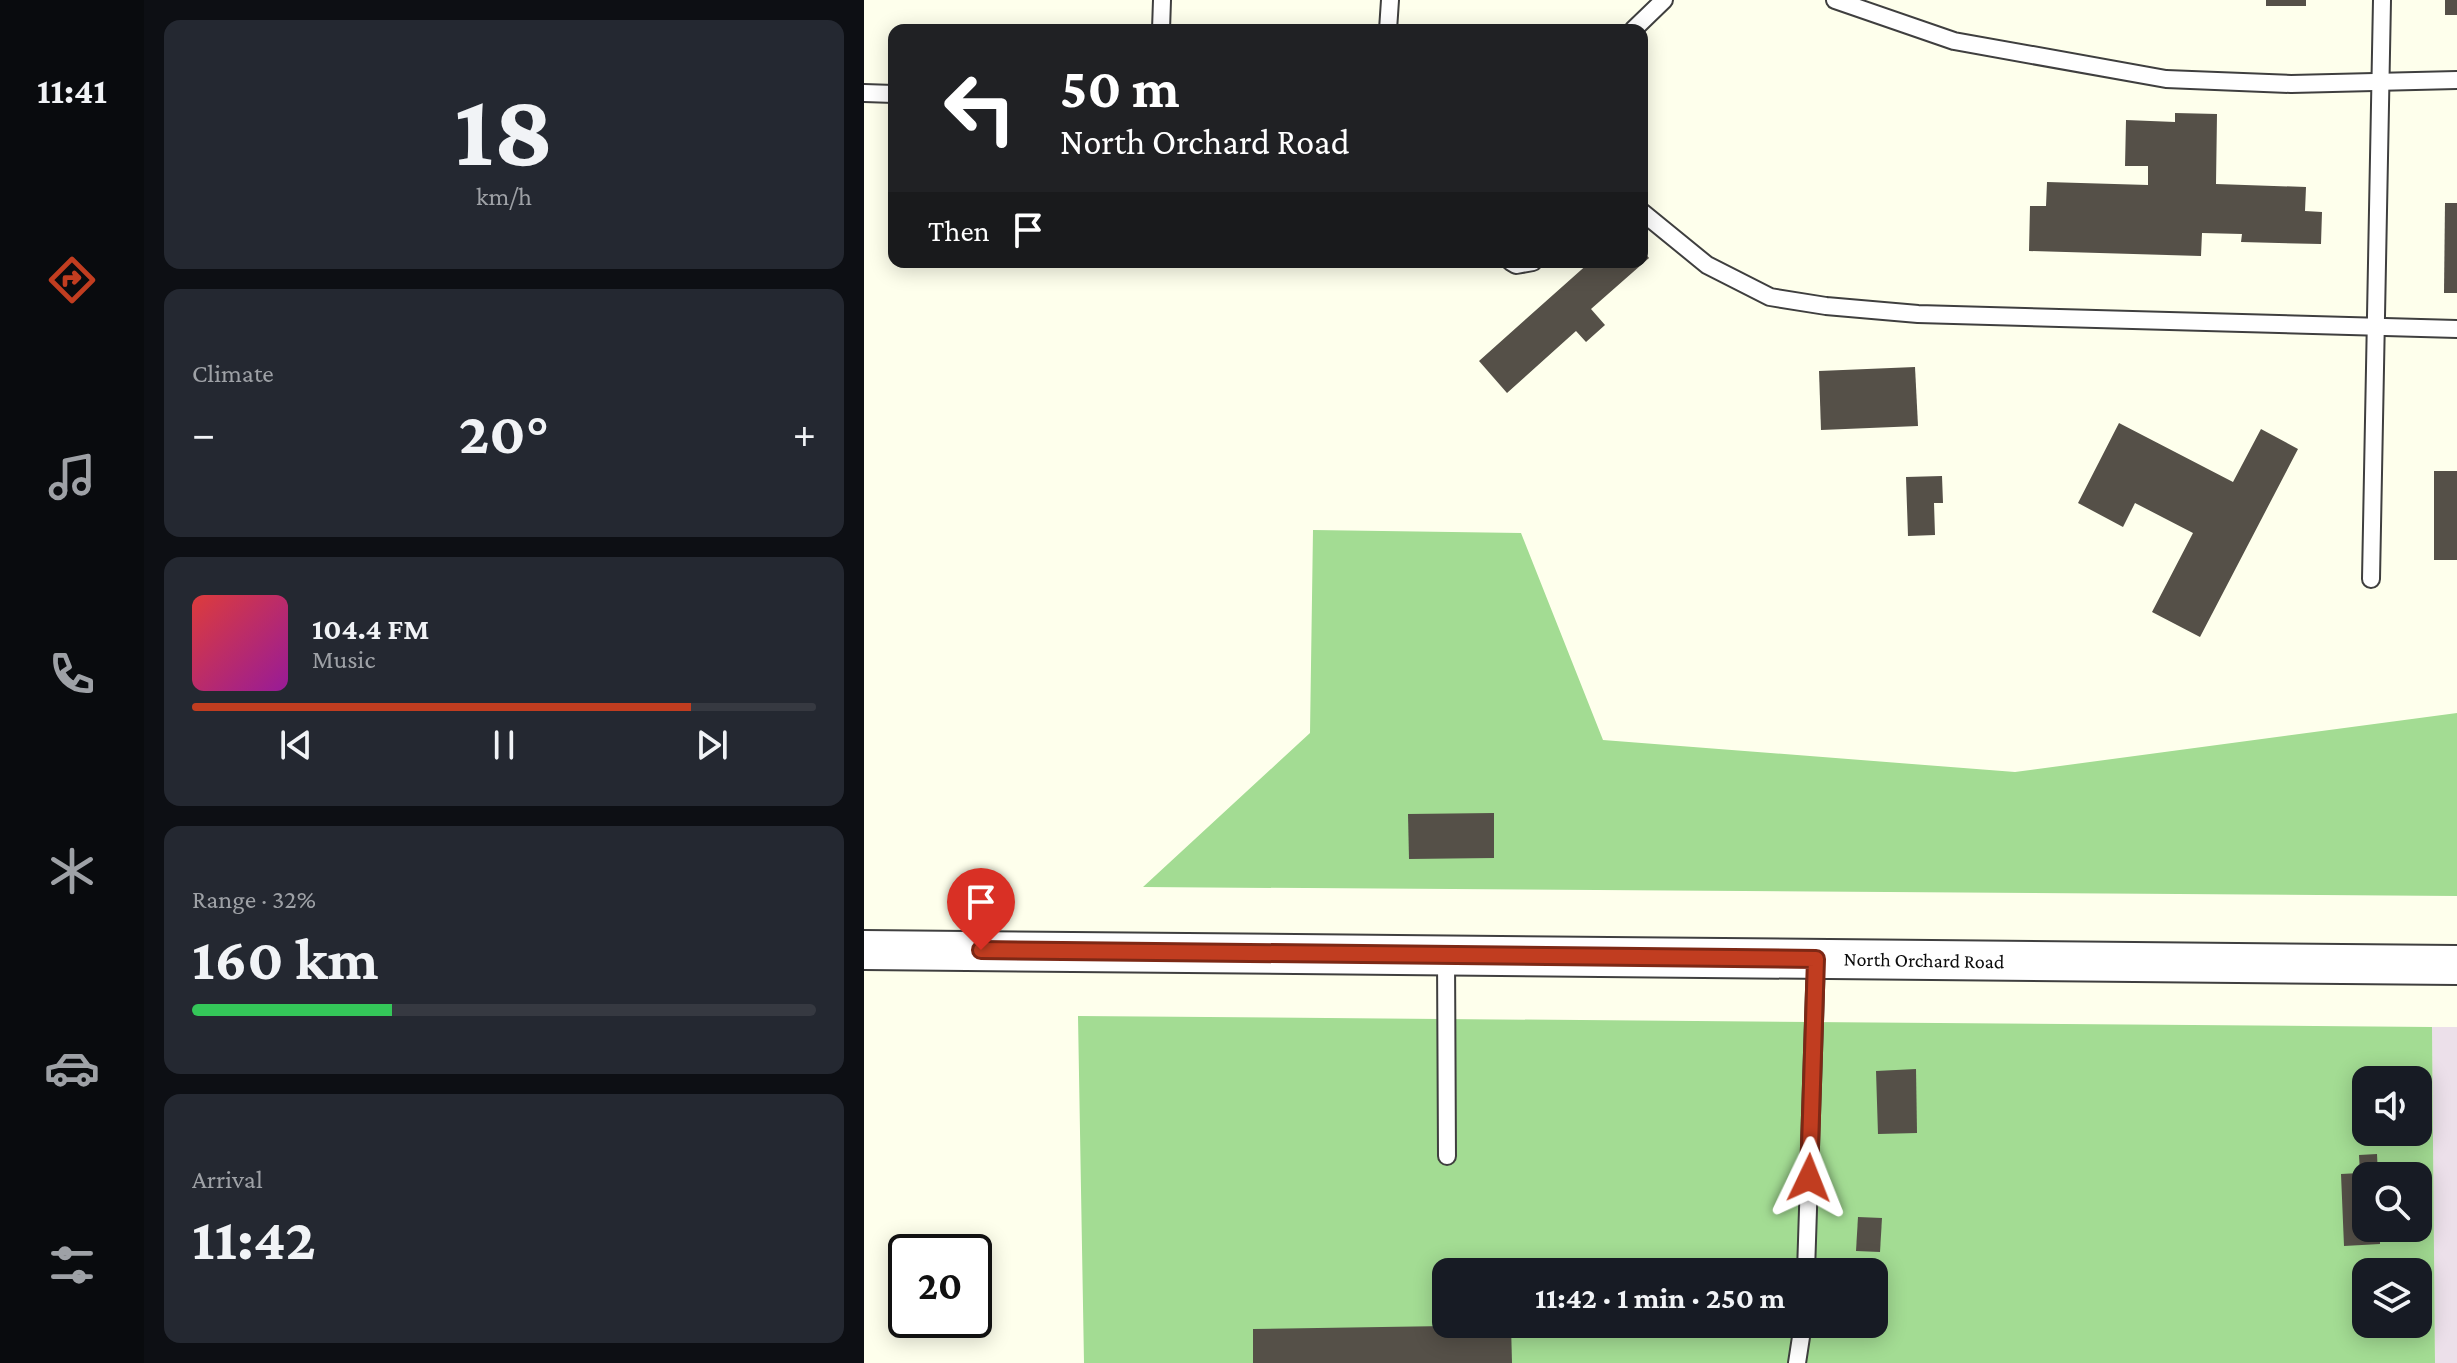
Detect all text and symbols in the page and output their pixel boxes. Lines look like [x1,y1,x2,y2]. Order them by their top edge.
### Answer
icon: left [928,56,1032,160]
text: 50 m [1060,57,1180,119]
text: 11:41 [37,71,107,111]
text: 18 [454,72,554,187]
text: North Orchard Road [1060,122,1350,162]
text: km/h [476,182,532,211]
icon: arrive [1006,208,1050,252]
text: Then [928,214,990,247]
icon: directions [44,252,100,308]
text: Climate [192,359,274,388]
text: 20° [459,399,549,466]
text: − [192,409,215,457]
text: + [793,409,816,457]
icon: music [44,449,100,505]
text: 104.4 FM [312,612,429,645]
text: Music [312,645,375,674]
icon: phone [44,646,100,702]
icon: previous [274,723,318,767]
icon: pause [482,723,526,767]
icon: next [690,723,734,767]
icon: climate [44,843,100,899]
pin [947,868,1015,950]
icon: arrive [959,880,1003,924]
text: Range · 32% [192,885,316,914]
text: 160 km [192,925,379,992]
street label: North Orchard Road [1843,948,2005,972]
icon: car [44,1040,100,1096]
map controls [2352,1066,2432,1338]
button: sound [2352,1066,2432,1146]
position arrow [1767,1136,1851,1220]
button: search [2352,1162,2432,1242]
text: Arrival [192,1165,263,1194]
text: 11:42 [192,1205,316,1272]
speed limit sign: 20 [888,1234,992,1338]
icon: filters [44,1237,100,1293]
button: layers [2352,1258,2432,1338]
text: 11:42 · 1 min · 250 m [1535,1281,1785,1314]

